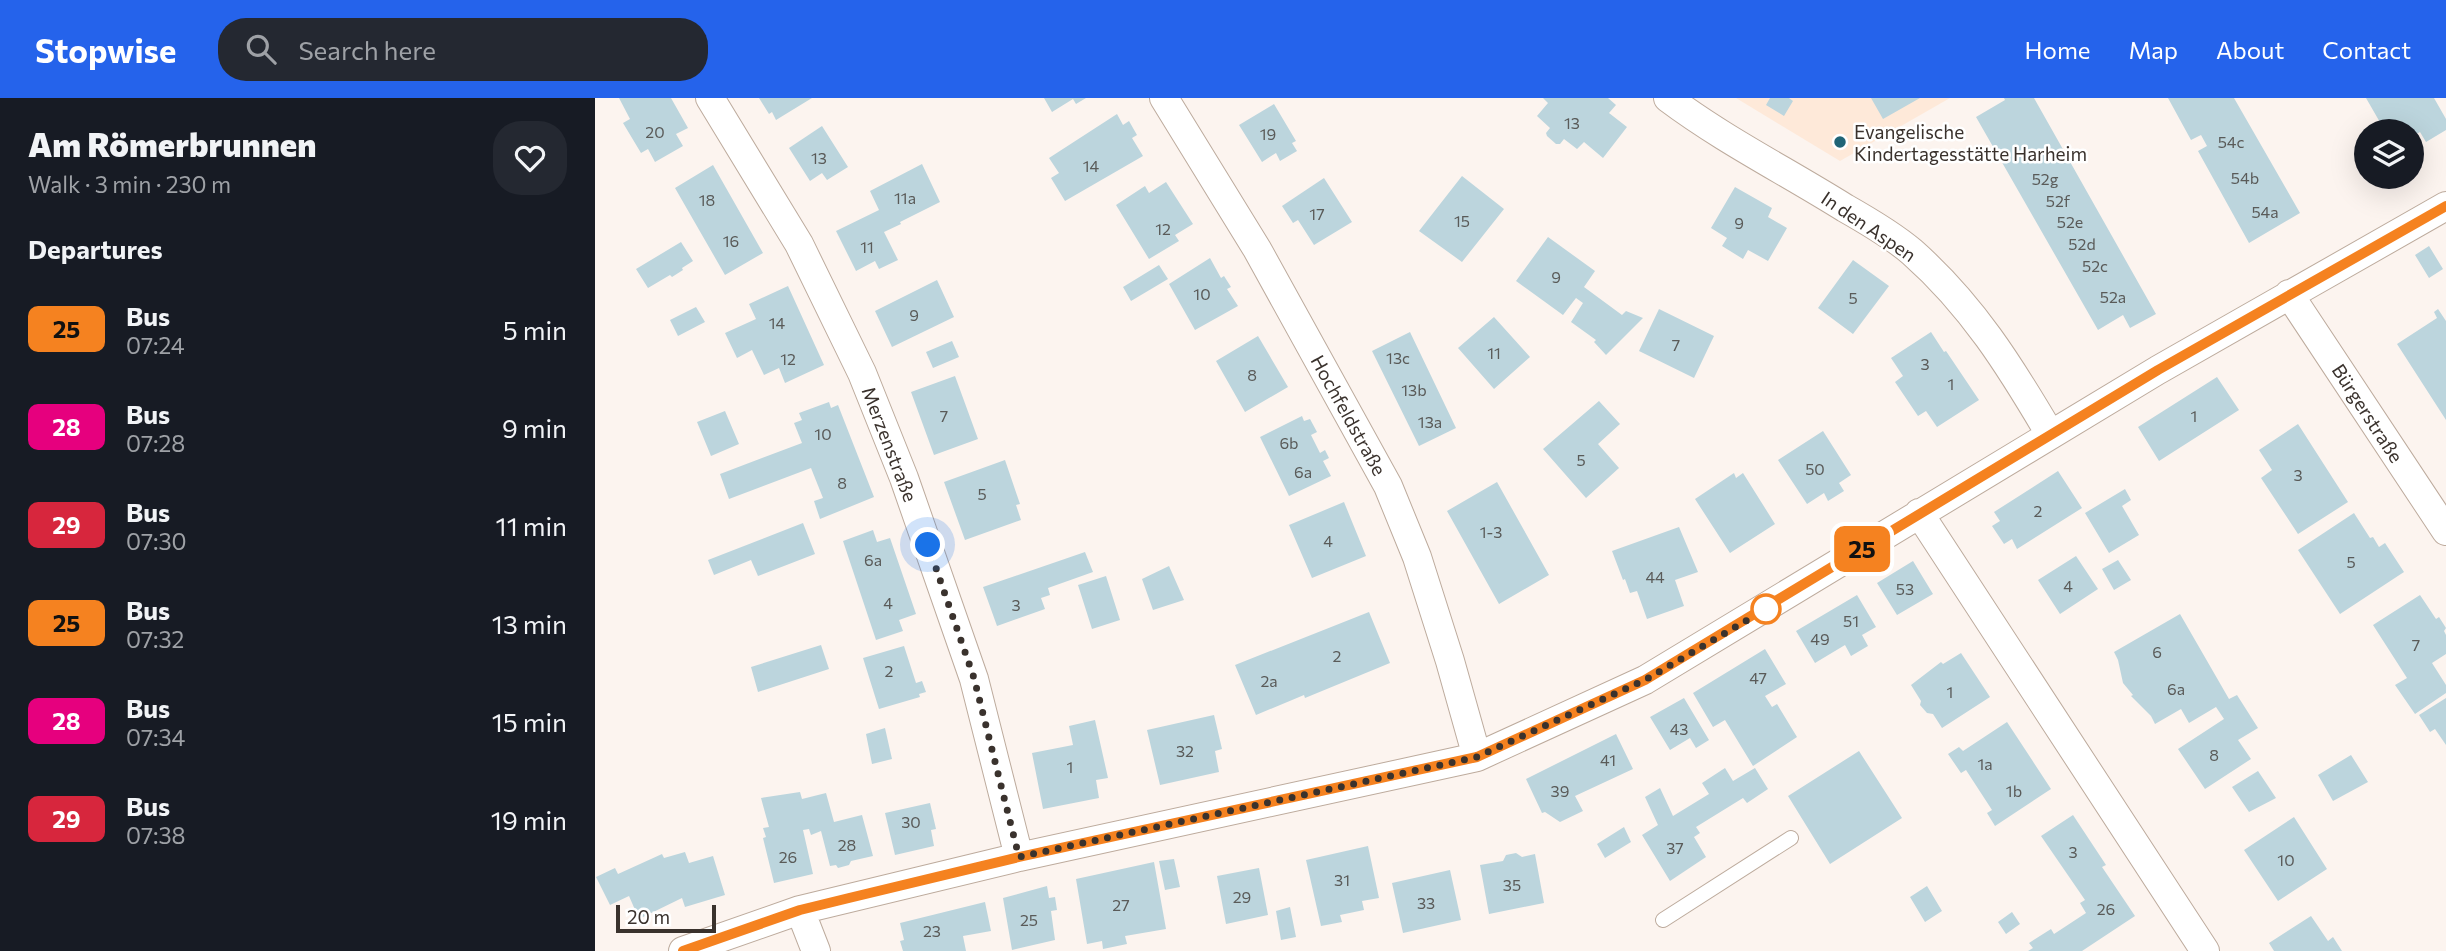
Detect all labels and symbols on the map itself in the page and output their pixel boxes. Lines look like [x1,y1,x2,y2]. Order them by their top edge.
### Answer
house number: 13 [1564,113,1580,132]
place label: Evangelische Kindertagesstätte Harheim [1854,120,2087,165]
house number: 20 [645,122,665,141]
house number: 19 [1260,124,1276,143]
house number: 54c [2218,132,2244,151]
marker: Evangelische Kindertagesstätte Harheim [1832,134,1848,150]
house number: 13 [811,148,827,167]
house number: 14 [1083,156,1100,175]
house number: 54b [2231,168,2259,187]
house number: 52g [2032,169,2059,188]
street label: In den Aspen [1817,186,1921,266]
house number: 11a [894,188,916,207]
house number: 18 [699,190,715,209]
house number: 52f [2046,191,2071,210]
house number: 54a [2251,202,2279,221]
house number: 17 [1309,204,1325,223]
house number: 15 [1454,211,1470,230]
house number: 52e [2057,212,2083,231]
house number: 9 [1734,213,1744,232]
house number: 12 [1155,219,1171,238]
house number: 16 [723,231,739,250]
house number: 52d [2068,234,2096,253]
house number: 11 [860,237,874,256]
house number: 52c [2082,256,2108,275]
house number: 9 [1551,267,1561,286]
house number: 10 [1193,284,1211,303]
house number: 52a [2100,287,2126,306]
house number: 5 [1848,288,1858,307]
house number: 9 [909,305,919,324]
house number: 14 [769,313,786,332]
house number: 7 [1672,335,1680,354]
house number: 11 [1487,343,1501,362]
house number: 13c [1386,348,1410,367]
house number: 12 [780,349,796,368]
street label: Hochfeldstraße [1306,351,1392,479]
house number: 3 [1920,354,1930,373]
street label: Bürgerstraße [2328,359,2408,467]
house number: 8 [1247,365,1257,384]
house number: 1 [1948,374,1954,393]
house number: 13b [1401,380,1427,399]
street label: Merzenstraße [858,383,922,505]
house number: 7 [940,406,948,425]
house number: 1 [2191,406,2197,425]
house number: 13a [1418,412,1442,431]
house number: 10 [814,424,832,443]
house number: 6b [1279,433,1299,452]
house number: 5 [1576,450,1586,469]
house number: 50 [1805,459,1825,478]
house number: 6a [1294,462,1312,481]
house number: 3 [2293,465,2303,484]
house number: 8 [837,473,847,492]
house number: 5 [977,484,987,503]
house number: 2 [2034,501,2043,520]
house number: 1-3 [1480,522,1502,541]
line badge: 25 [1831,526,1893,572]
your location [910,527,945,562]
house number: 4 [1323,531,1333,550]
house number: 6a [864,550,882,569]
house number: 5 [2346,552,2356,571]
house number: 44 [1645,567,1665,586]
house number: 4 [2063,576,2073,595]
house number: 53 [1896,579,1914,598]
house number: 4 [883,593,893,612]
unlabelled marker [1751,594,1781,624]
house number: 3 [1011,595,1021,614]
house number: 51 [1843,611,1859,630]
house number: 49 [1810,629,1830,648]
house number: 7 [2412,635,2420,654]
house number: 6 [2152,642,2162,661]
house number: 2 [1333,646,1342,665]
house number: 2 [885,661,894,680]
house number: 47 [1749,668,1767,687]
house number: 2a [1260,671,1278,690]
house number: 6a [2167,679,2185,698]
house number: 1 [1947,682,1953,701]
house number: 43 [1670,719,1688,738]
house number: 32 [1176,741,1194,760]
house number: 8 [2209,745,2219,764]
house number: 41 [1600,750,1616,769]
house number: 1a [1977,754,1993,773]
house number: 1 [1067,757,1073,776]
house number: 39 [1551,781,1569,800]
house number: 1b [2006,781,2022,800]
house number: 30 [901,812,921,831]
house number: 28 [838,835,856,854]
house number: 37 [1666,838,1684,857]
house number: 3 [2068,842,2078,861]
house number: 26 [779,847,797,866]
house number: 10 [2277,850,2295,869]
house number: 31 [1334,870,1350,889]
house number: 35 [1503,875,1521,894]
house number: 29 [1233,887,1251,906]
house number: 33 [1417,893,1435,912]
house number: 27 [1112,895,1130,914]
house number: 26 [2097,899,2115,918]
scale bar [616,902,716,934]
house number: 25 [1020,910,1038,929]
house number: 23 [923,921,941,940]

